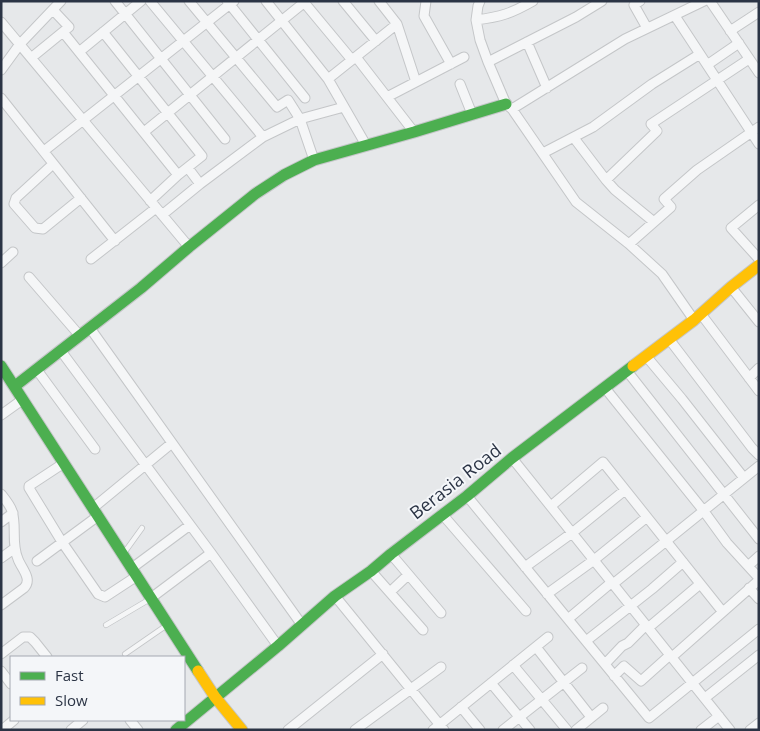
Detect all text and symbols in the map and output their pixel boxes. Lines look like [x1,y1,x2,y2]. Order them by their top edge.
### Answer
street label: Berasia Road [404,438,506,524]
legend [10,656,185,721]
text: Fast [55,665,84,685]
text: Slow [55,690,88,710]

